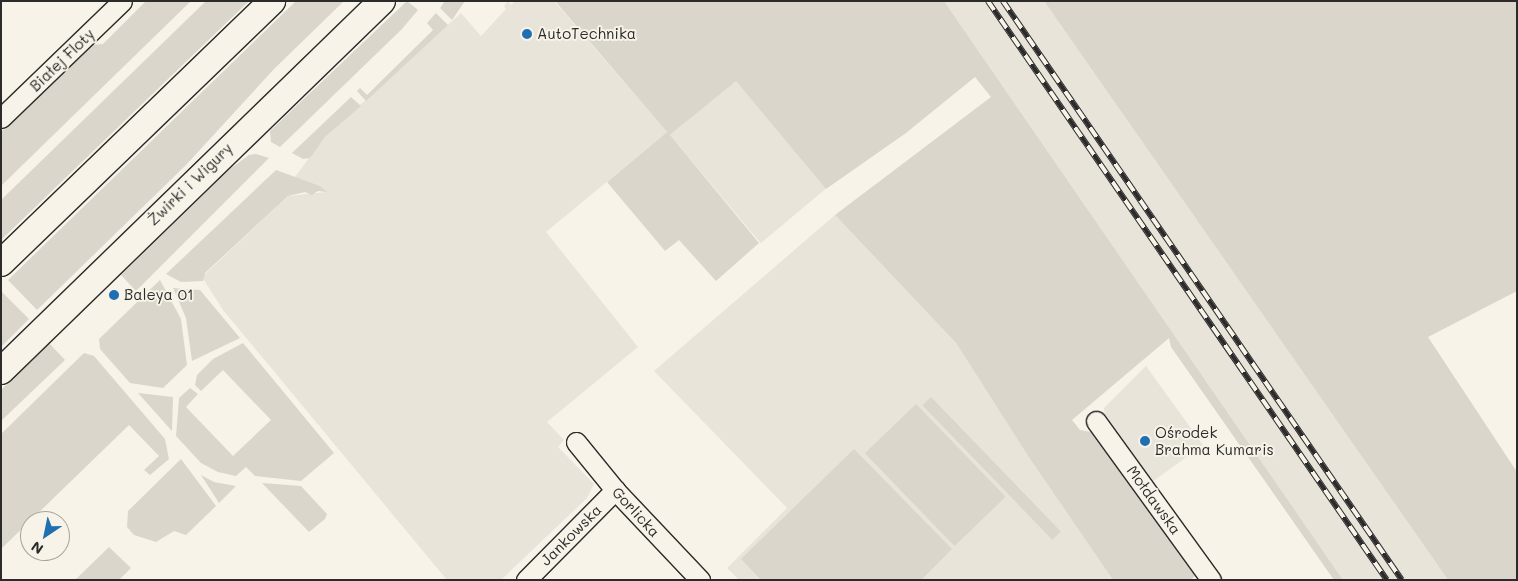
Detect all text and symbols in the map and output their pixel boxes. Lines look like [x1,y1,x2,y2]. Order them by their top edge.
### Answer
street label: Białej Floty [26,25,98,95]
place label: AutoTechnika [537,25,636,43]
marker: AutoTechnika [521,28,533,40]
street label: Żwirki i Wigury [144,139,236,229]
place label: Baleya 01 [124,286,194,304]
marker: Baleya 01 [108,289,120,301]
place label: Ośrodek Brahma Kumaris [1155,423,1274,458]
marker: Ośrodek Brahma Kumaris [1139,435,1151,447]
street label: Mołdawska [1123,462,1185,538]
street label: Gorlicka [608,483,664,541]
street label: Jankowska [537,501,605,569]
north arrow [20,511,70,561]
text: N [27,537,47,559]

